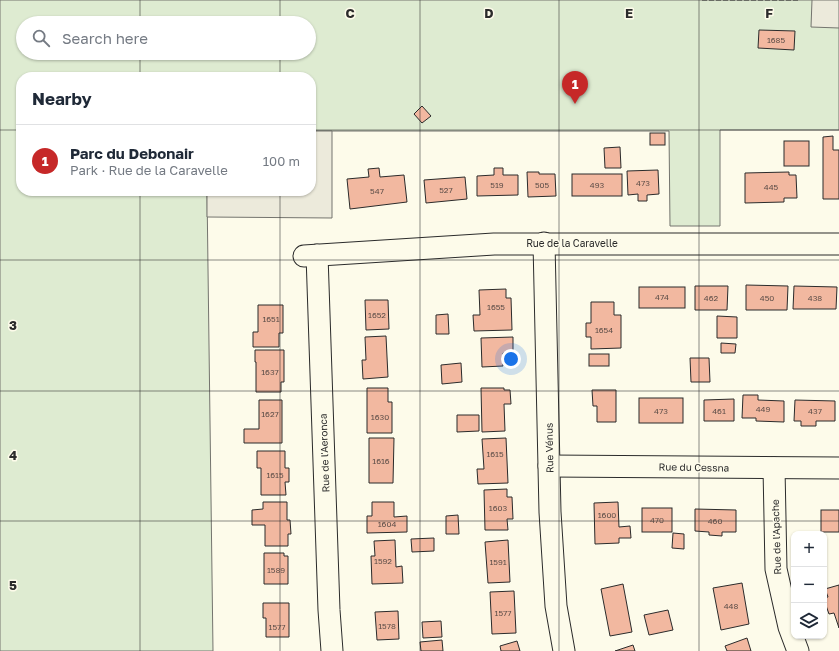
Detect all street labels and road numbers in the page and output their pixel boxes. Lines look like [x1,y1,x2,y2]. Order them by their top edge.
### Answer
street label: Rue de la Caravelle [526,237,618,249]
street label: Rue de l'Aeronca [317,413,331,493]
street label: Rue Vénus [543,423,555,473]
street label: Rue du Cessna [659,460,729,474]
street label: Rue de l'Apache [769,499,783,575]

